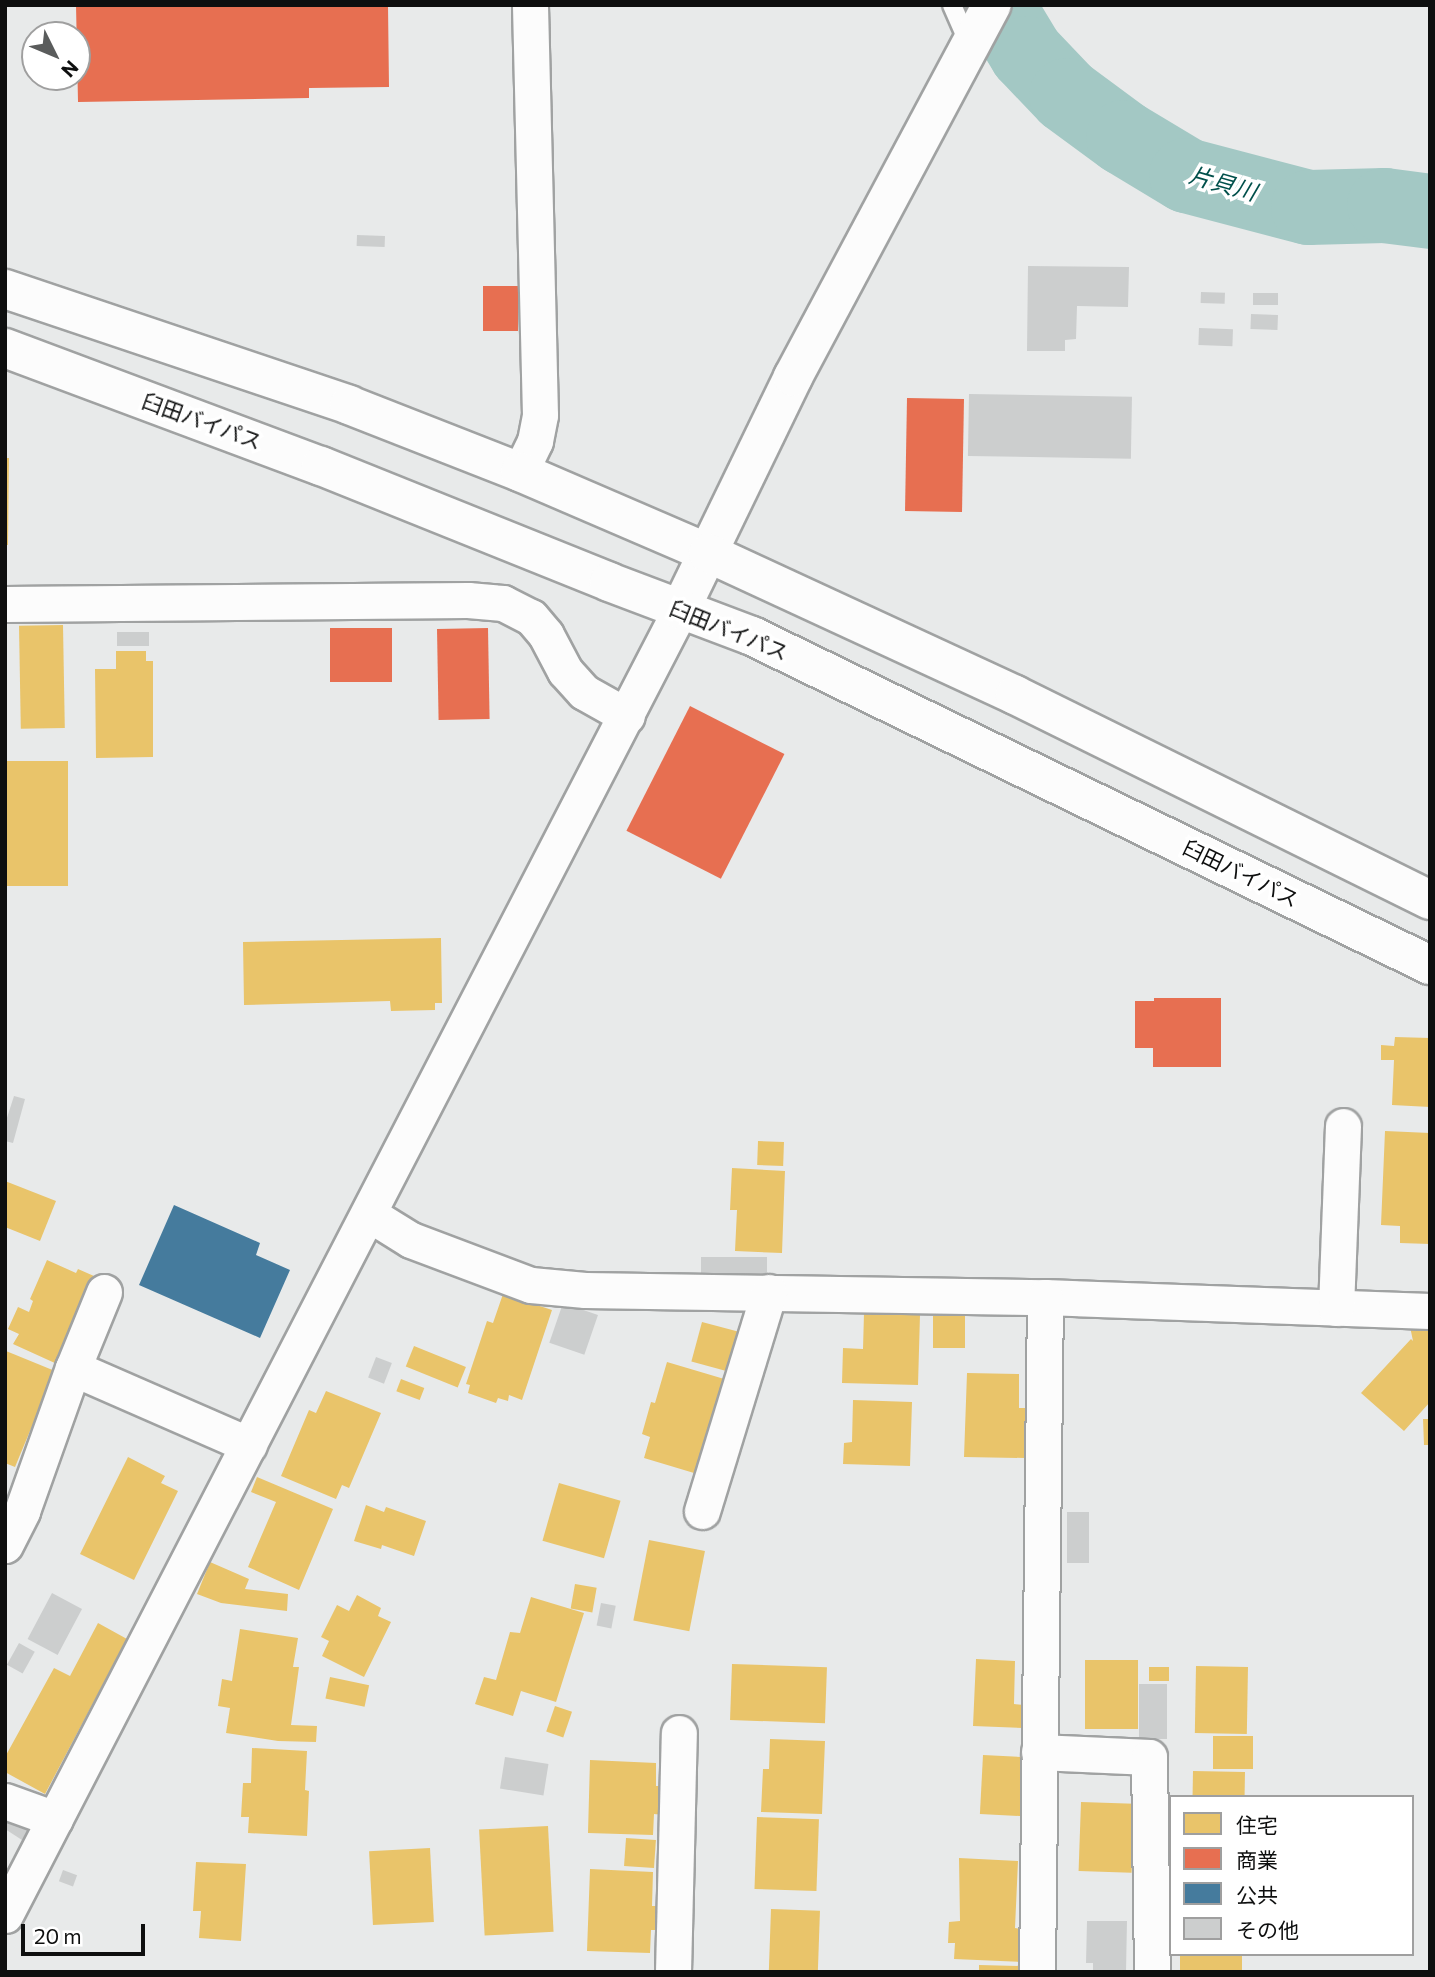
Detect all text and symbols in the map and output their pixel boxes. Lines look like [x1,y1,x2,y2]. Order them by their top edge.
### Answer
north arrow [21,21,91,91]
text: N [57,56,84,82]
water label: 片貝川 [1186,160,1260,206]
street label: 臼田バイパス [138,388,266,454]
street label: 臼田バイパス [666,595,792,665]
street label: 臼田バイパス [1179,834,1303,912]
legend [1169,1795,1414,1956]
text: 住宅 [1236,1812,1278,1837]
text: 商業 [1236,1847,1278,1872]
text: 公共 [1236,1882,1278,1907]
scale bar [24,1910,149,1954]
text: その他 [1236,1917,1299,1942]
text: 20 m [34,1923,82,1948]

